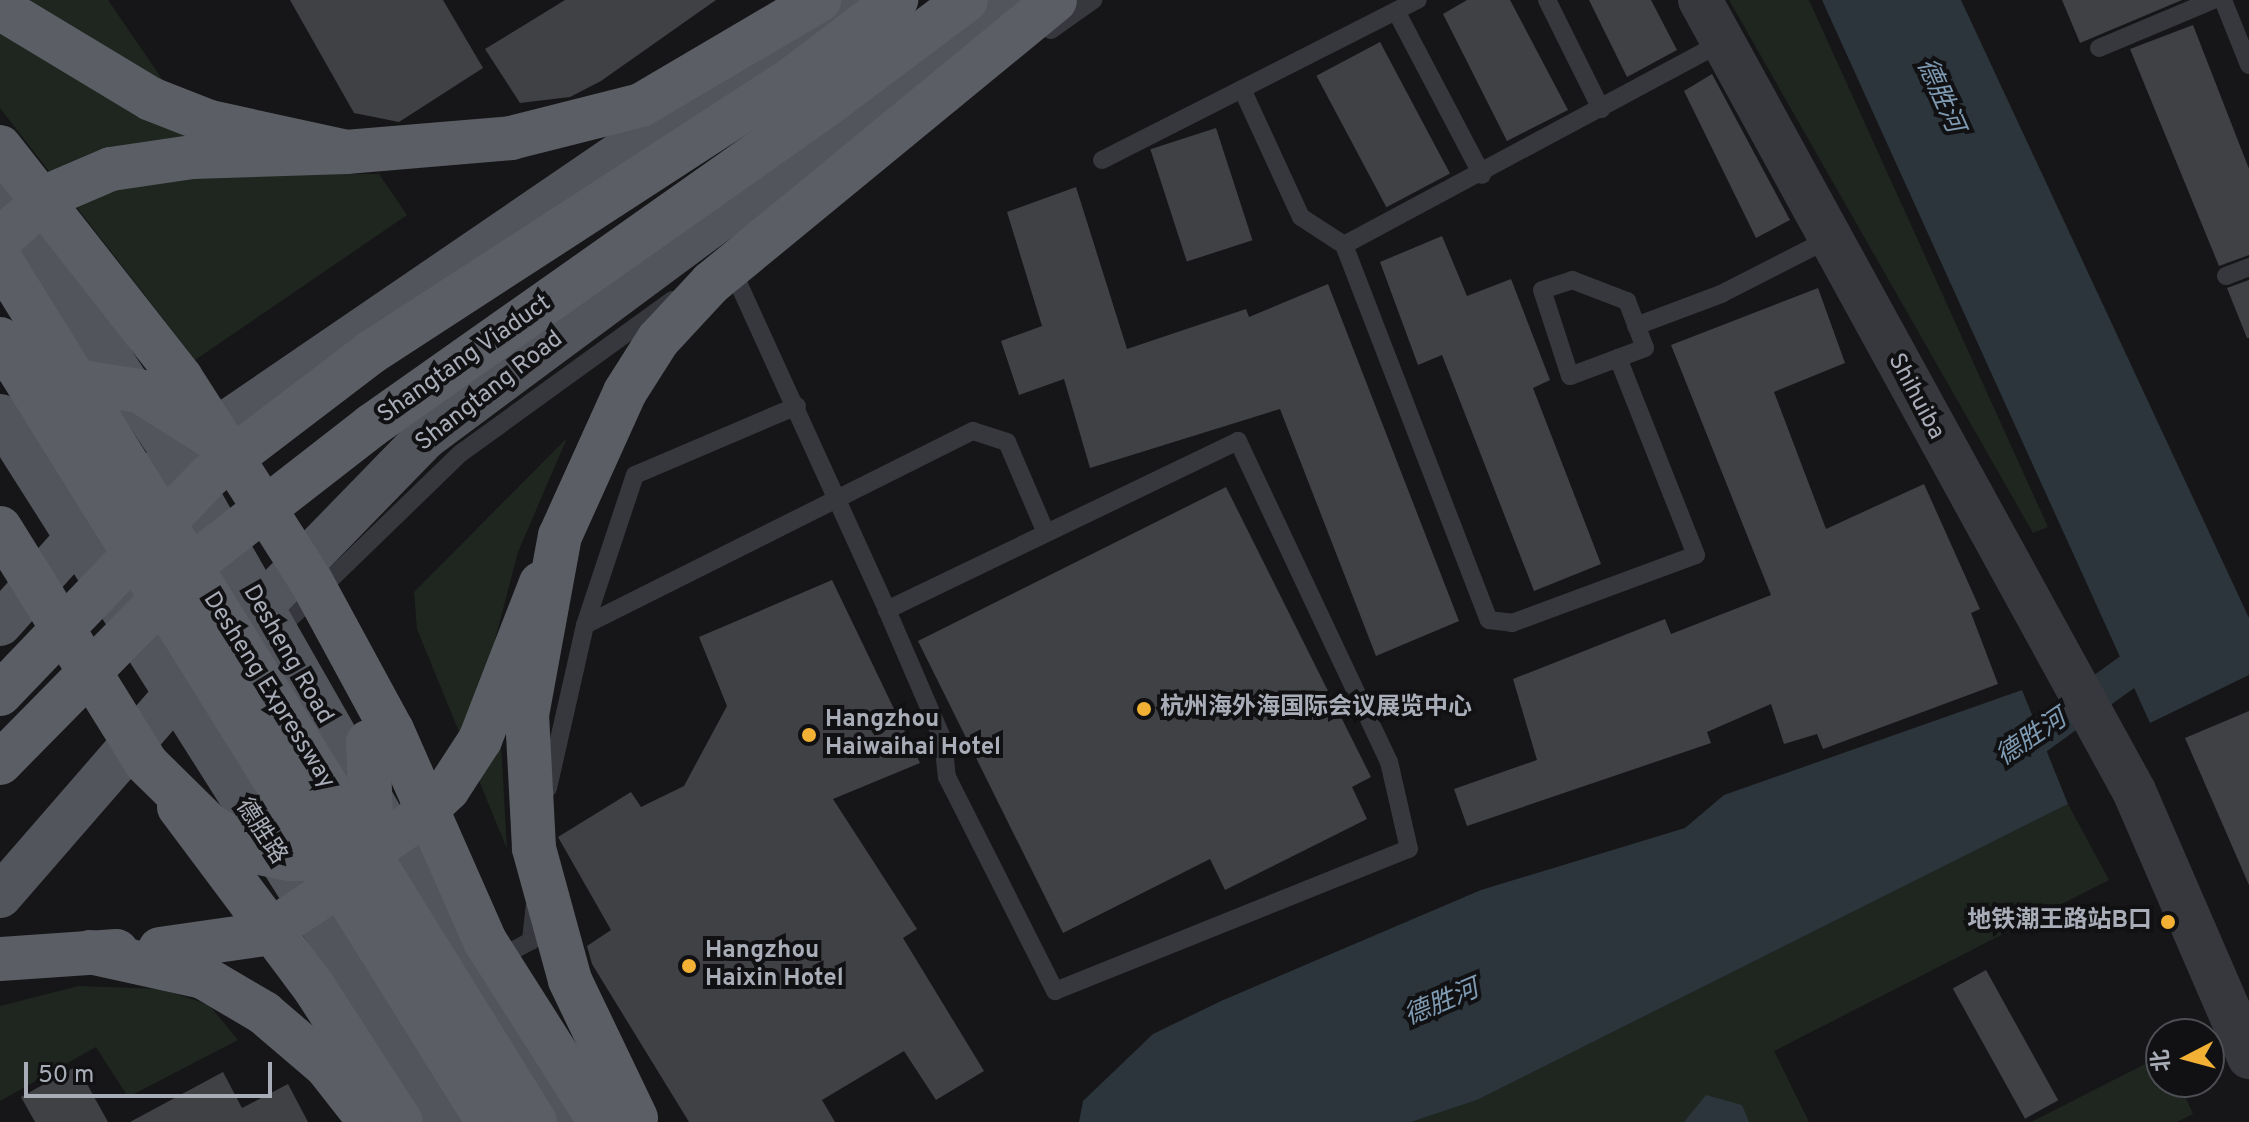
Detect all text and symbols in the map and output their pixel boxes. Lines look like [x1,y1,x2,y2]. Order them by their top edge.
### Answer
water label: 德胜河 [1909,54,1969,138]
street label: Shangtang Viaduct [373,289,557,431]
street label: Shangtang Road [411,326,569,458]
street label: Shihuiba [1880,349,1950,445]
street label: Desheng Road [236,580,338,730]
street label: Desheng Expressway [196,587,340,795]
place label: 杭州海外海国际会议展览中心 [1160,695,1472,723]
marker: 杭州海外海国际会议展览中心 [1135,700,1153,718]
water label: 德胜河 [1991,704,2073,774]
place label: Hangzhou Haiwaihai Hotel [825,707,1001,763]
marker: Hangzhou Haiwaihai Hotel [800,726,818,744]
street label: 德胜路 [228,794,292,870]
place label: 地铁潮王路站B口 [1967,908,2152,936]
marker: 地铁潮王路站B口 [2159,913,2177,931]
place label: Hangzhou Haixin Hotel [705,938,844,994]
marker: Hangzhou Haixin Hotel [680,957,698,975]
water label: 德胜河 [1400,974,1484,1034]
north arrow [2145,1018,2225,1098]
scale bar [28,1046,276,1096]
text: 北 [2148,1048,2177,1073]
text: 50 m [38,1061,94,1091]

